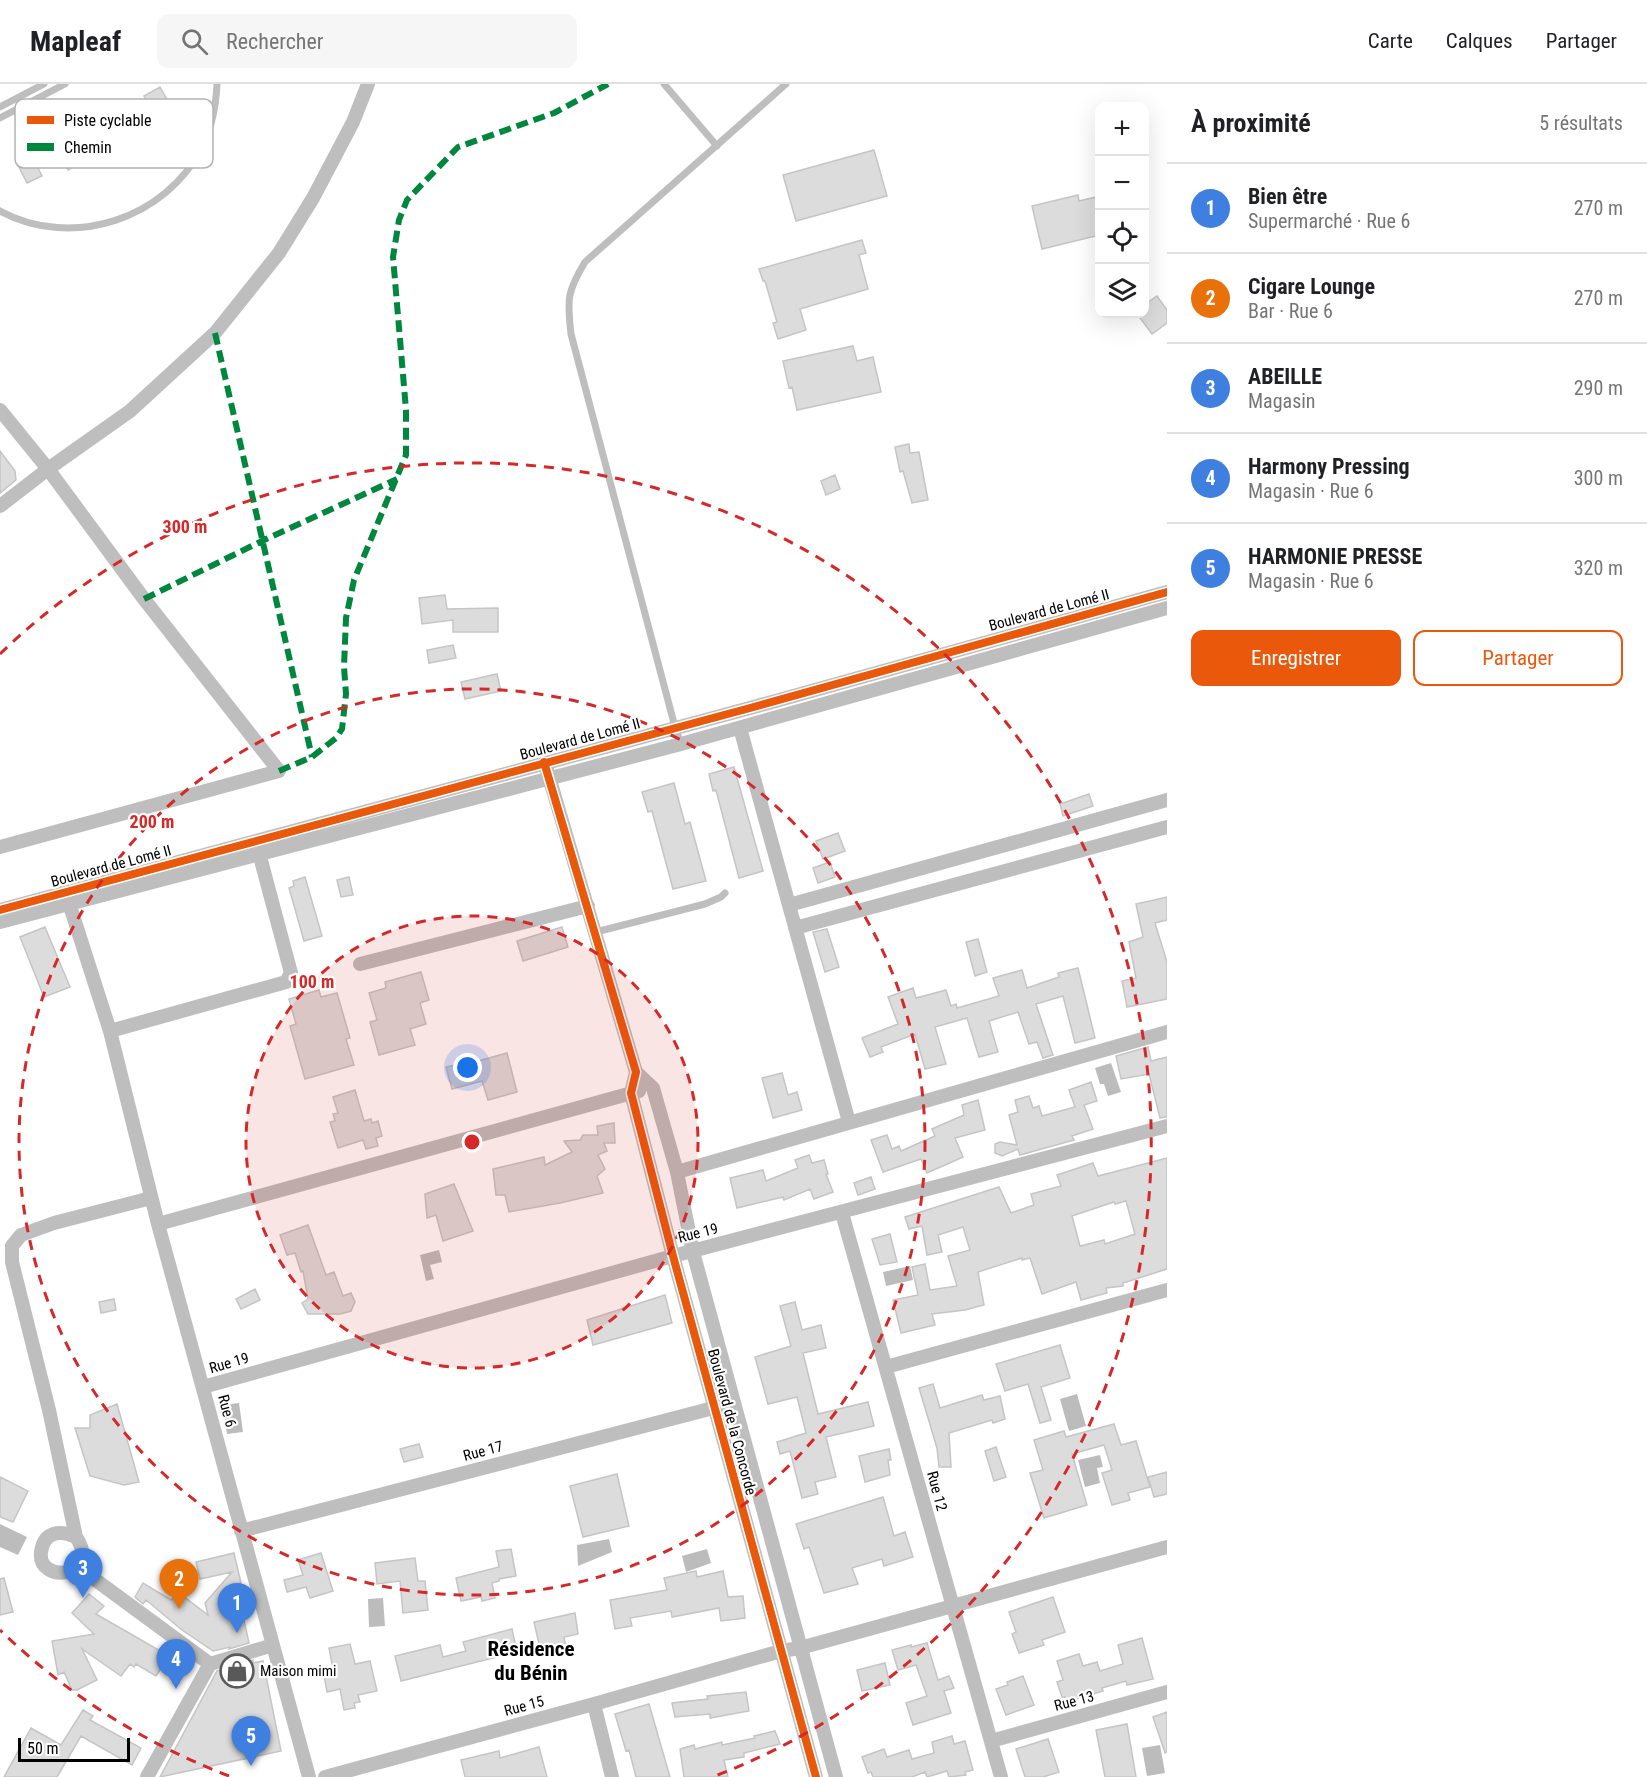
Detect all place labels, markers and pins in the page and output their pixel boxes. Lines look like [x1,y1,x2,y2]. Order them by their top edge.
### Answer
centre of rings [462,1132,482,1152]
pin: 3 [64,1548,103,1598]
pin: 2 [160,1560,198,1609]
pin: 1 [218,1584,256,1633]
pin: 4 [156,1640,195,1689]
shop icon: Maison mimi [219,1653,255,1689]
place label: Maison mimi [260,1662,337,1680]
pin: 5 [232,1716,270,1766]

